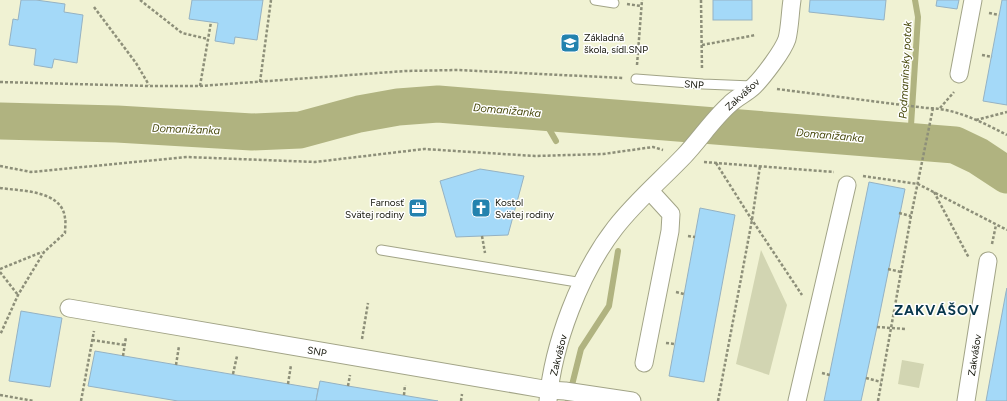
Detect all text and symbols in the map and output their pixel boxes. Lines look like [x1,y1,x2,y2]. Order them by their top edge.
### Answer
water label: Podmanínsky potok [896,20,915,119]
place label: Základná škola, sídl.SNP [584,31,648,56]
school or university icon: Základná škola, sídl.SNP [559,32,581,54]
street label: Zakvášov [722,75,763,113]
street label: SNP [684,77,704,92]
water label: Domanižanka [472,101,542,120]
water label: Domanižanka [152,122,221,137]
water label: Domanižanka [795,126,865,145]
place label: Farnosť Svätej rodiny [345,196,405,221]
place label: Kostol Svätej rodiny [495,196,555,221]
office icon: Farnosť Svätej rodiny [407,197,429,219]
church icon: Kostol Svätej rodiny [470,197,492,219]
district label: ZAKVÁŠOV [894,302,980,319]
street label: Zakvášov [547,332,570,377]
street label: Zakvášov [965,332,984,377]
street label: SNP [306,343,328,360]

